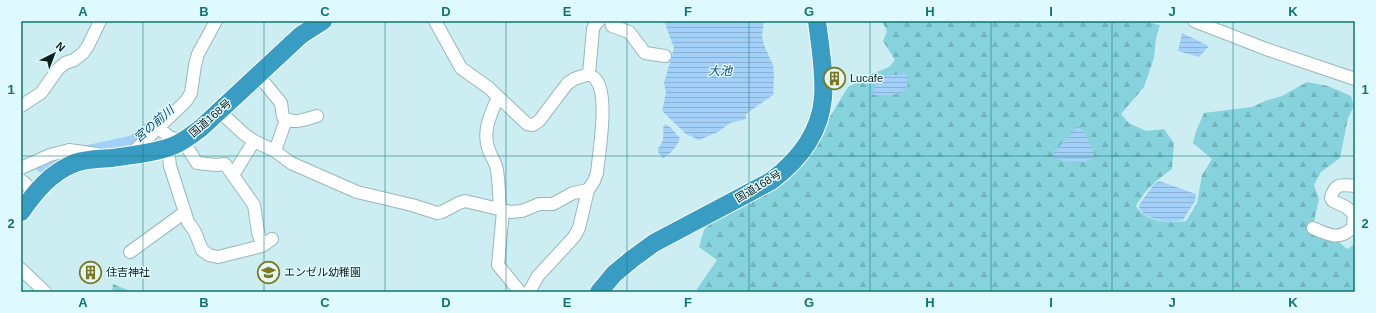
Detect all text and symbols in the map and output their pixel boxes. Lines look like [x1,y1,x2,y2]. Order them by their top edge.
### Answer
text: A [78,4,88,19]
text: B [199,4,209,19]
text: C [320,4,330,19]
text: D [441,4,451,19]
text: E [563,4,572,19]
text: F [684,4,692,19]
text: G [804,4,814,19]
text: H [925,4,935,19]
text: I [1049,4,1053,19]
text: J [1168,4,1176,19]
text: K [1288,4,1298,19]
north arrow [34,34,74,74]
text: N [54,39,68,54]
water label: 大池 [708,64,733,78]
building icon: Lucafe [822,65,848,91]
place label: Lucafe [850,72,883,84]
text: 1 [7,82,15,97]
text: 1 [1361,82,1369,97]
street label: 国道168号 [187,97,233,139]
water label: 宮の前川 [131,102,178,145]
street label: 国道168号 [733,168,783,204]
text: 2 [7,216,15,231]
text: 2 [1361,216,1369,231]
building icon: 住吉神社 [77,259,103,285]
school or university icon: エンゼル幼稚園 [256,259,282,285]
place label: 住吉神社 [106,266,150,278]
place label: エンゼル幼稚園 [284,266,361,278]
text: A [78,295,88,310]
text: B [199,295,209,310]
text: C [320,295,330,310]
text: D [441,295,451,310]
text: E [563,295,572,310]
text: F [684,295,692,310]
text: G [804,295,814,310]
text: H [925,295,935,310]
text: I [1049,295,1053,310]
text: J [1168,295,1176,310]
text: K [1288,295,1298,310]

